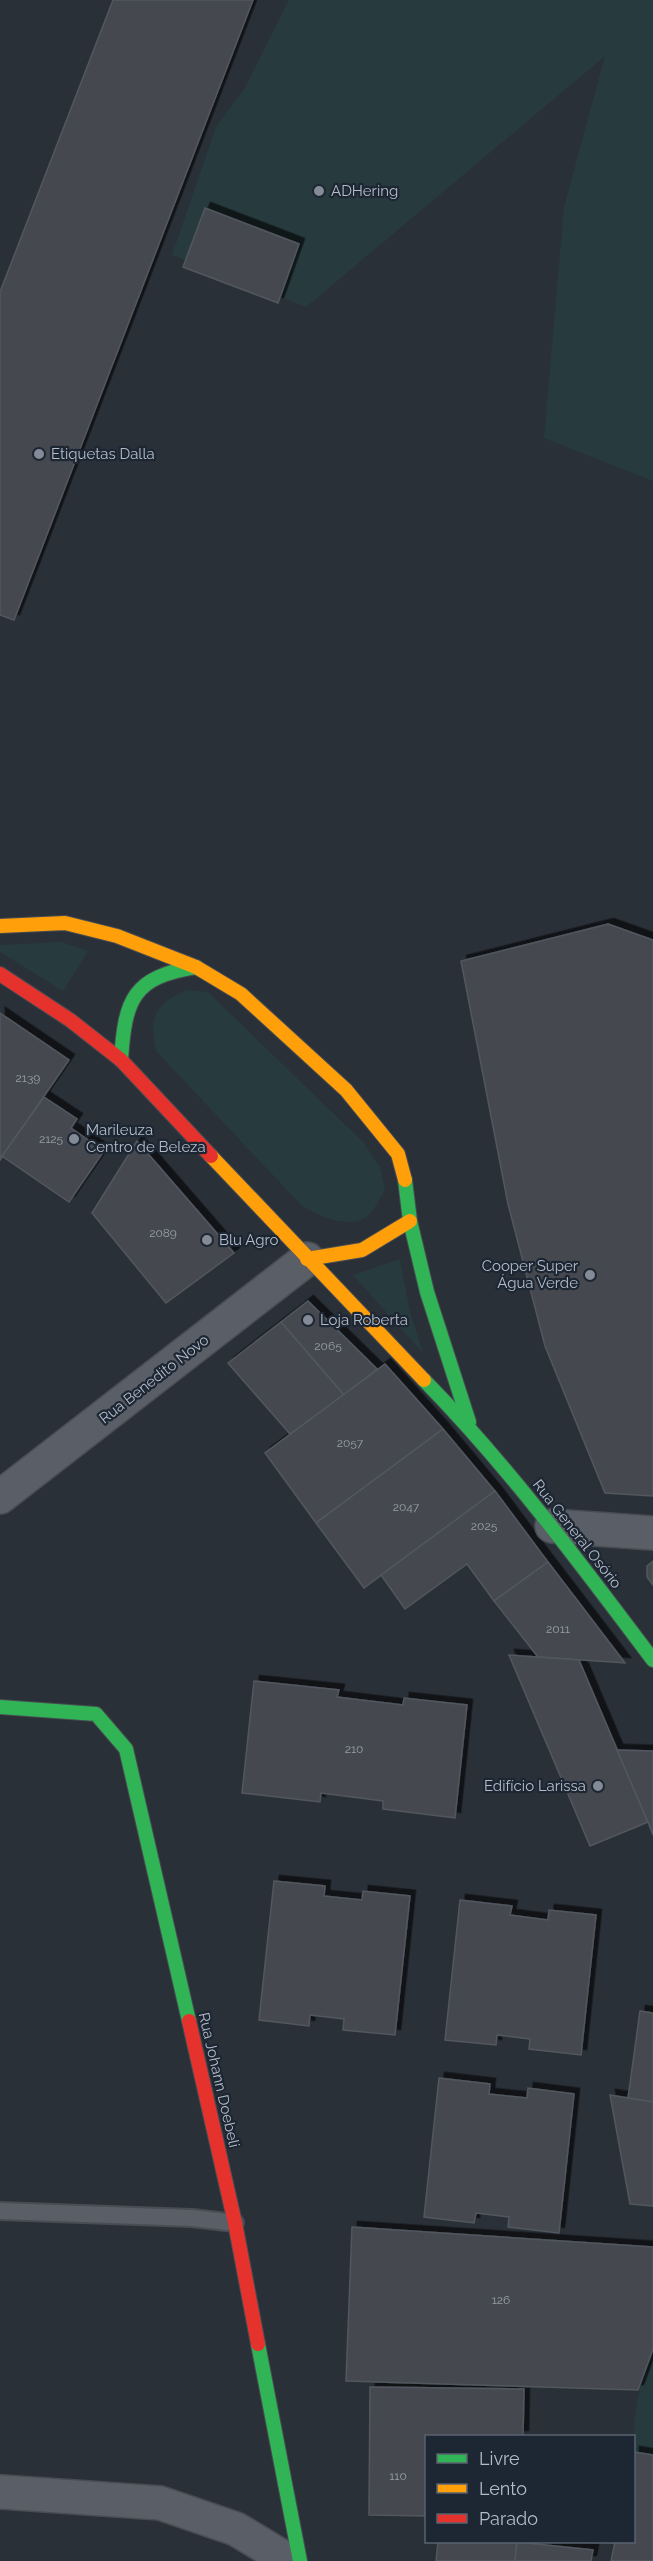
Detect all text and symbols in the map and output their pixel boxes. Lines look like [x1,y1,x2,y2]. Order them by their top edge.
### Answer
place label: ADHering [331,182,398,200]
marker: ADHering [312,184,326,198]
place label: Etiquetas Dalla [51,445,155,463]
marker: Etiquetas Dalla [32,447,46,461]
house number: 2139 [16,1071,40,1085]
place label: Marileuza Centro de Beleza [86,1121,206,1156]
house number: 2125 [39,1132,64,1146]
marker: Marileuza Centro de Beleza [67,1132,81,1146]
house number: 2089 [149,1226,177,1240]
place label: Blu Agro [219,1231,279,1249]
marker: Blu Agro [200,1233,214,1247]
place label: Cooper Super Água Verde [482,1257,579,1292]
marker: Cooper Super Água Verde [583,1268,597,1282]
place label: Loja Roberta [320,1311,408,1329]
marker: Loja Roberta [301,1313,315,1327]
street label: Rua Benedito Novo [96,1331,212,1427]
house number: 2065 [314,1339,342,1353]
house number: 2057 [337,1436,364,1450]
street label: Rua General Osório [529,1476,625,1592]
house number: 2047 [393,1500,420,1514]
house number: 2025 [471,1519,498,1533]
house number: 2011 [546,1622,570,1636]
house number: 210 [345,1742,363,1756]
place label: Edifício Larissa [484,1777,586,1795]
marker: Edifício Larissa [591,1779,605,1793]
street label: Rua Johann Doebeli [195,2011,243,2149]
house number: 126 [492,2293,510,2307]
legend [425,2435,635,2543]
text: Livre [479,2448,520,2469]
house number: 110 [389,2469,407,2483]
text: Lento [479,2478,527,2499]
text: Parado [479,2508,538,2529]

